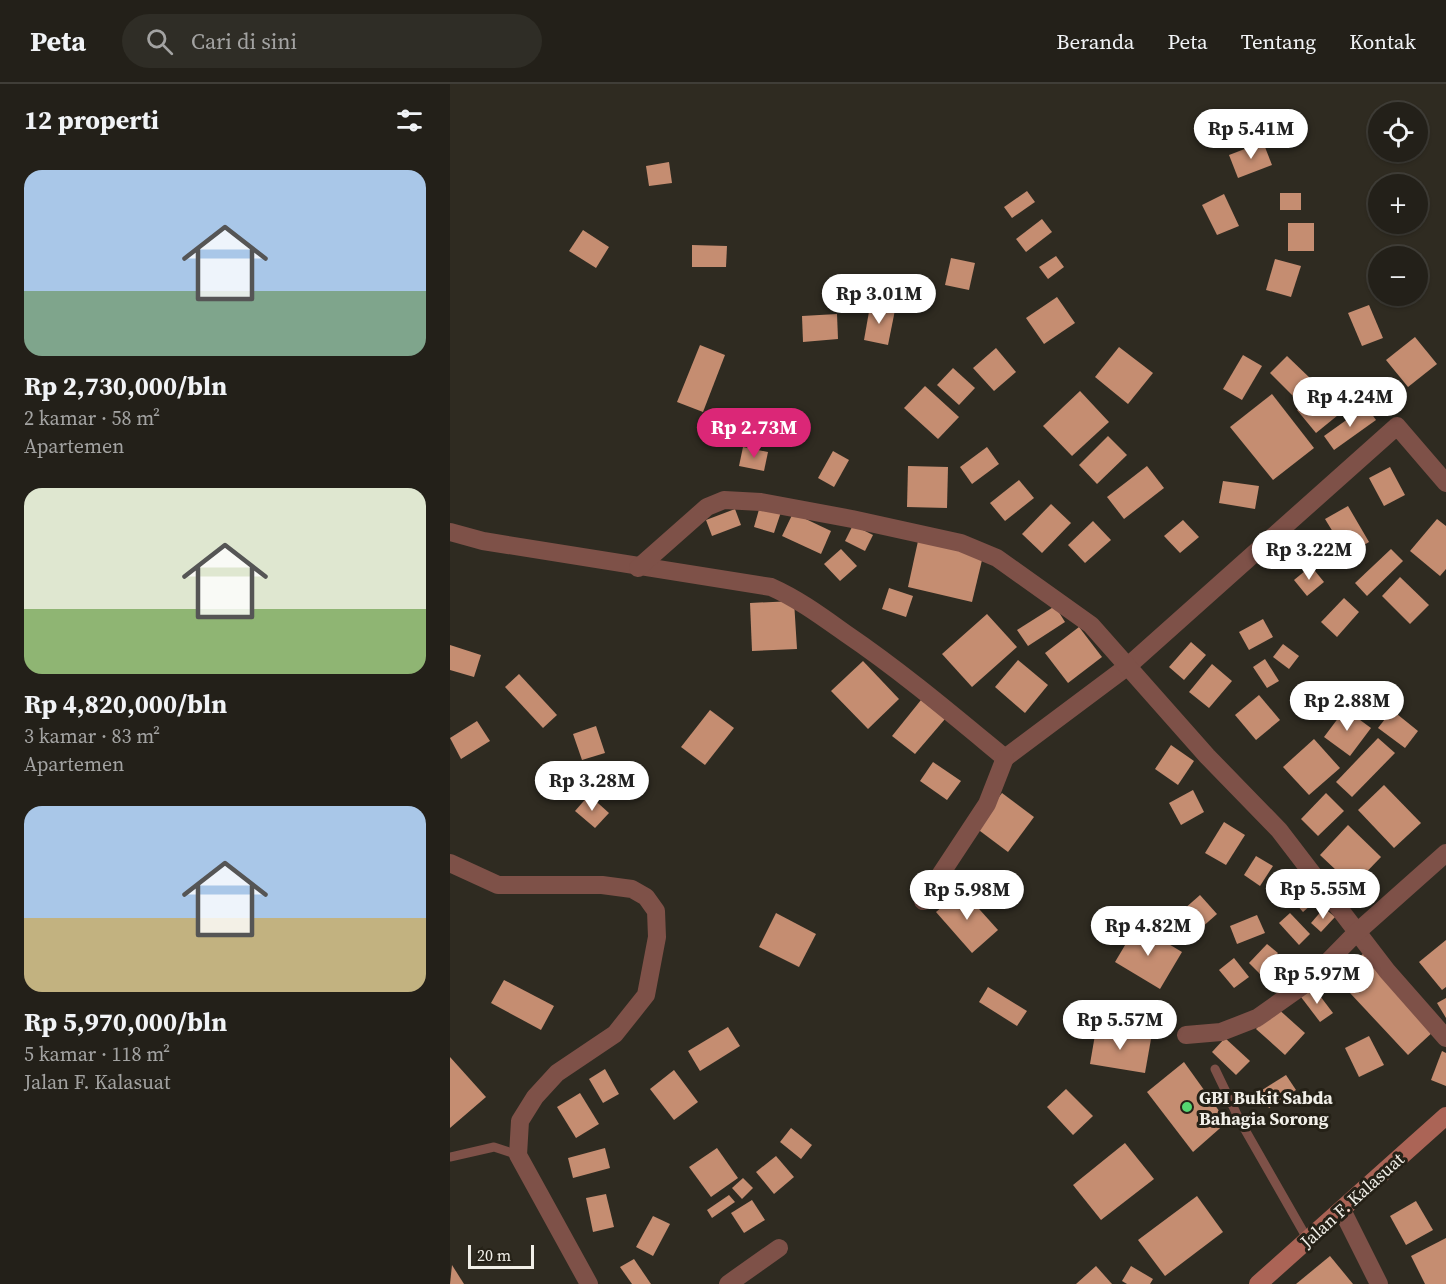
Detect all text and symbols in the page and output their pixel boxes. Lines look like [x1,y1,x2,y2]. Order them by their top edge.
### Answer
search box [122,14,542,68]
text: Peta [30,22,86,60]
icon: search [143,25,176,58]
text: Cari di sini [191,26,297,56]
text: Beranda [1056,27,1135,56]
text: Peta [1168,27,1208,56]
text: Tentang [1241,27,1316,56]
text: Kontak [1349,27,1416,56]
text: 12 properti [24,102,159,138]
map controls [1368,102,1428,306]
button: locate [1368,102,1428,162]
icon: filters [393,104,426,137]
pin: Rp 5.41M [1189,109,1313,160]
text: Rp 5.41M [1208,114,1294,142]
button: + [1368,174,1428,234]
icon: home [171,209,279,317]
button: − [1368,246,1428,306]
pin: Rp 3.01M [817,274,941,325]
text: Rp 3.01M [836,279,922,307]
text: Rp 2,730,000/bln [24,368,227,404]
pin: Rp 4.24M [1288,377,1412,428]
text: Rp 4.24M [1307,382,1393,410]
text: 2 kamar · 58 m² [24,404,160,432]
pin: Rp 2.73M [692,408,816,459]
text: Rp 2.73M [711,413,797,441]
text: Apartemen [24,432,124,460]
icon: home [171,527,279,635]
pin: Rp 3.22M [1247,530,1371,581]
text: Rp 3.22M [1266,535,1352,563]
pin: Rp 2.88M [1285,681,1409,732]
text: Rp 4,820,000/bln [24,686,227,722]
text: Rp 2.88M [1304,686,1390,714]
text: 3 kamar · 83 m² [24,722,160,750]
text: Apartemen [24,750,124,778]
pin: Rp 3.28M [530,761,654,812]
text: Rp 3.28M [549,766,635,794]
icon: home [171,845,279,953]
pin: Rp 5.55M [1261,869,1385,920]
pin: Rp 5.98M [905,870,1029,921]
text: Rp 5.55M [1280,874,1366,902]
text: Rp 5.98M [924,875,1010,903]
pin: Rp 4.82M [1086,906,1210,957]
text: Rp 4.82M [1105,911,1191,939]
pin: Rp 5.97M [1255,954,1379,1005]
text: Rp 5.97M [1274,959,1360,987]
pin: Rp 5.57M [1058,1000,1182,1051]
text: Rp 5,970,000/bln [24,1004,227,1040]
text: Rp 5.57M [1077,1005,1163,1033]
text: 5 kamar · 118 m² [24,1040,170,1068]
text: Jalan F. Kalasuat [24,1068,170,1096]
place label: GBI Bukit Sabda Bahagia Sorong [1199,1085,1333,1131]
marker: GBI Bukit Sabda Bahagia Sorong [1180,1100,1194,1114]
street label: Jalan F. Kalasuat [1294,1147,1409,1254]
scale bar [468,1242,534,1270]
text: 20 m [477,1244,511,1266]

